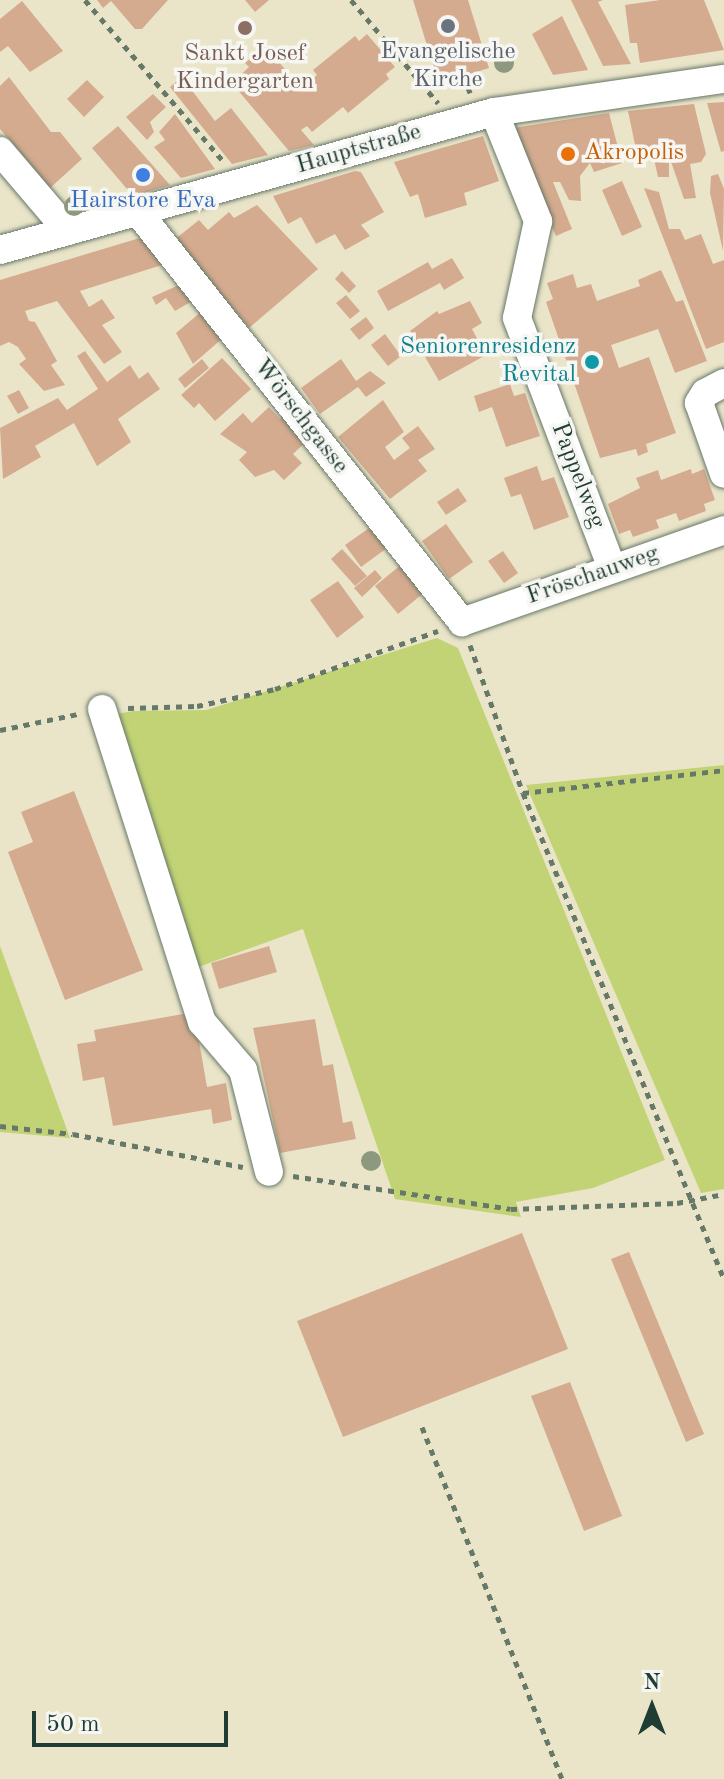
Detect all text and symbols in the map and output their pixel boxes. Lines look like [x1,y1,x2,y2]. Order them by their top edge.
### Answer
marker: Evangelische Kirche [439,17,457,35]
marker: Sankt Josef Kindergarten [236,19,254,37]
place label: Evangelische Kirche [380,39,516,95]
place label: Sankt Josef Kindergarten [176,41,314,97]
street label: Hauptstraße [293,118,425,182]
place label: Akropolis [584,140,684,168]
marker: Akropolis [559,145,577,163]
marker: Hairstore Eva [134,166,152,184]
place label: Hairstore Eva [70,188,216,216]
place label: Seniorenresidenz Revital [400,334,576,390]
marker: Seniorenresidenz Revital [583,353,601,371]
street label: Wörschgasse [246,354,354,480]
street label: Pappelweg [544,419,610,533]
street label: Fröschauweg [523,540,663,612]
north arrow [612,1667,692,1747]
text: N [644,1672,660,1694]
scale bar [36,1695,232,1745]
text: 50 m [46,1713,100,1737]

